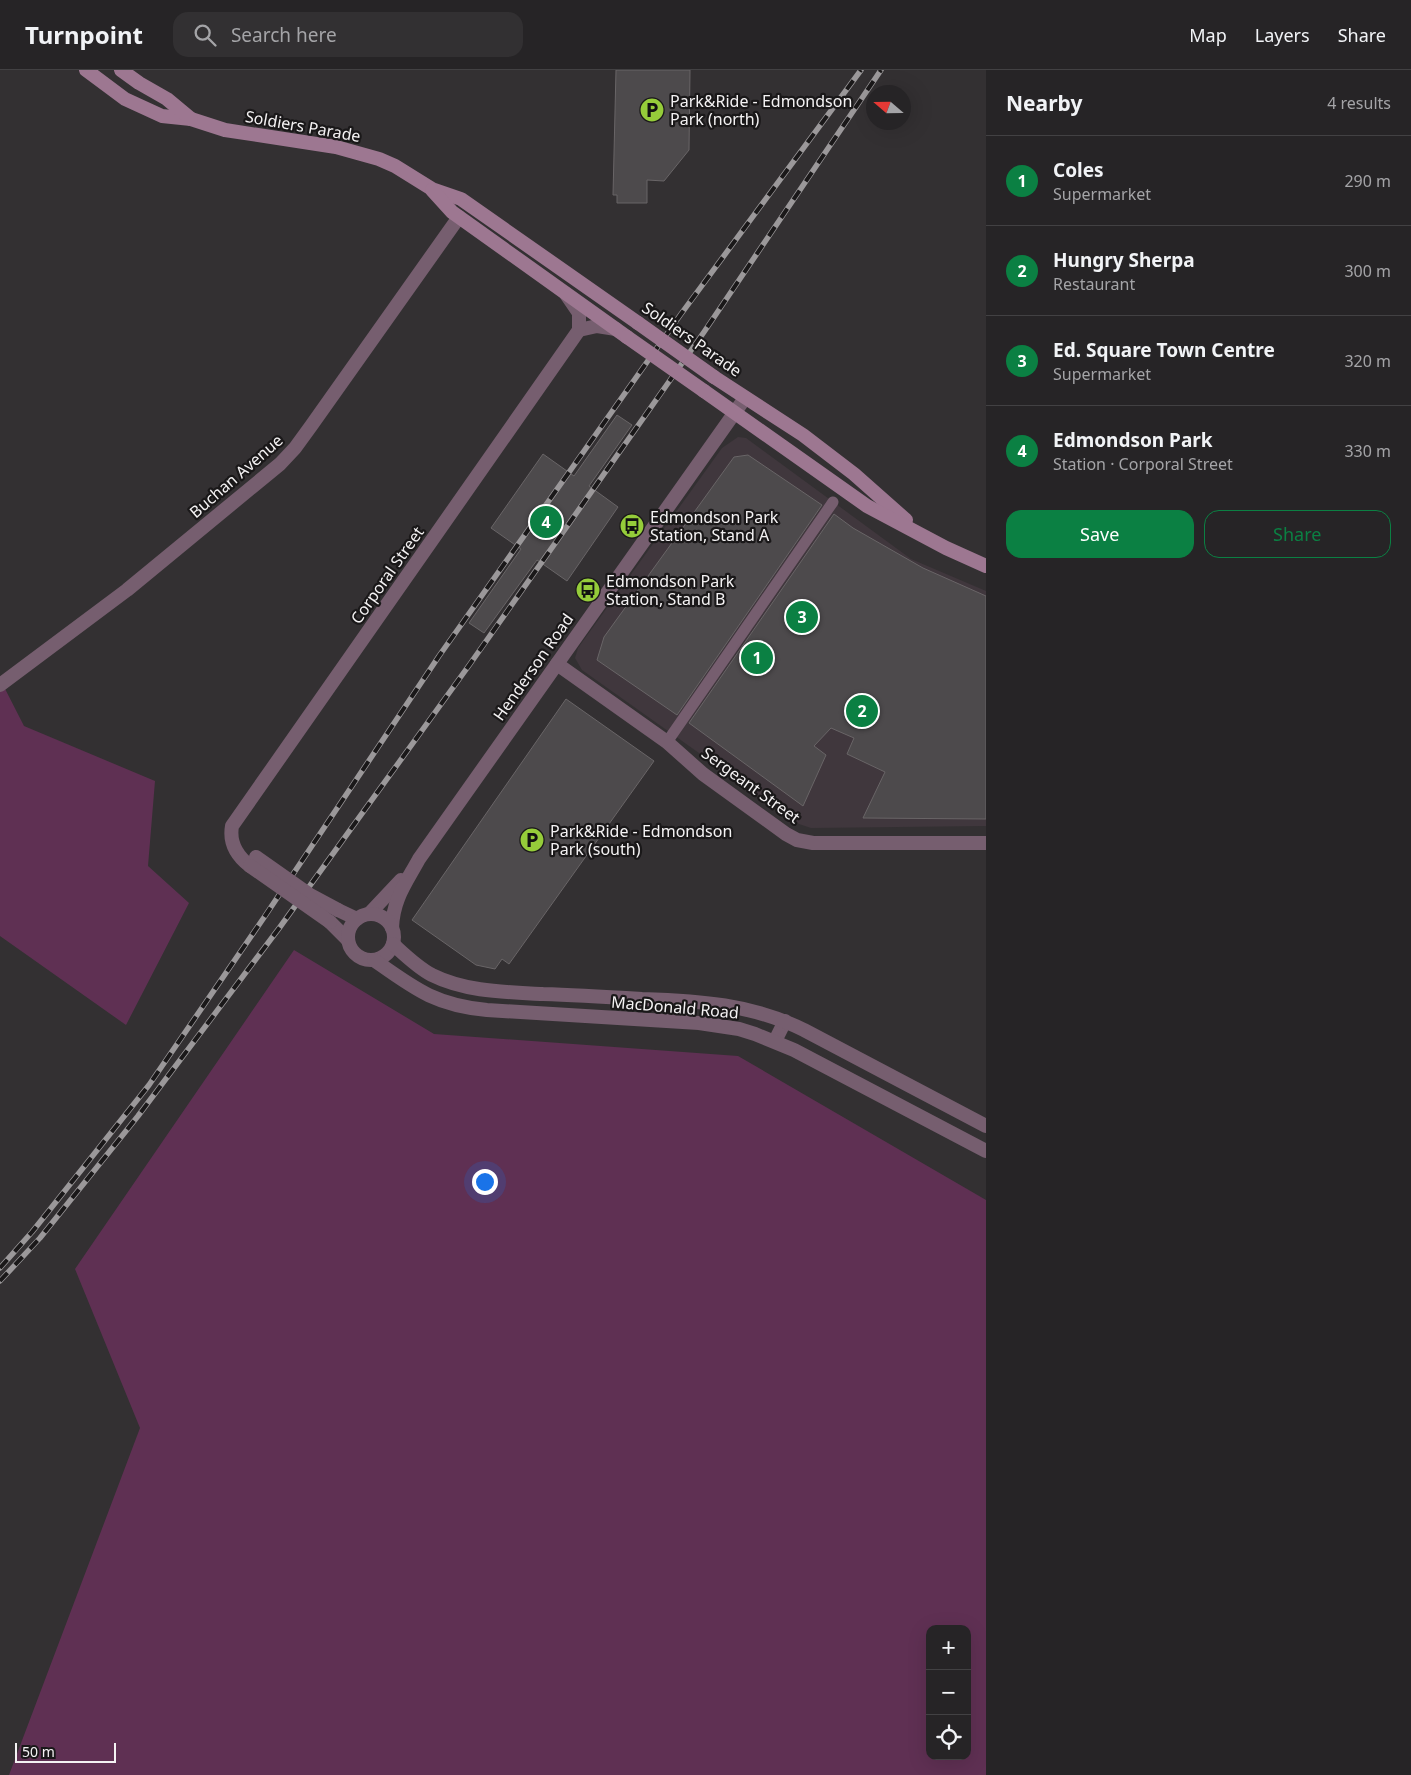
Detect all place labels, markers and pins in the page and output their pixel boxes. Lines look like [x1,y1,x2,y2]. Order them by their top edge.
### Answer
place label: Park&Ride - Edmondson Park (north) [670,90,852,130]
parking icon: Park&Ride - Edmondson Park (north) [639,97,665,123]
pin: 4 [530,503,562,541]
place label: Edmondson Park Station, Stand A [650,506,779,546]
bus stop icon: Edmondson Park Station, Stand A [619,513,645,539]
place label: Edmondson Park Station, Stand B [606,570,735,610]
bus stop icon: Edmondson Park Station, Stand B [575,577,601,603]
pin: 3 [786,598,818,636]
pin: 1 [741,639,773,677]
pin: 2 [846,692,878,730]
place label: Park&Ride - Edmondson Park (south) [550,820,732,860]
parking icon: Park&Ride - Edmondson Park (south) [519,827,545,853]

